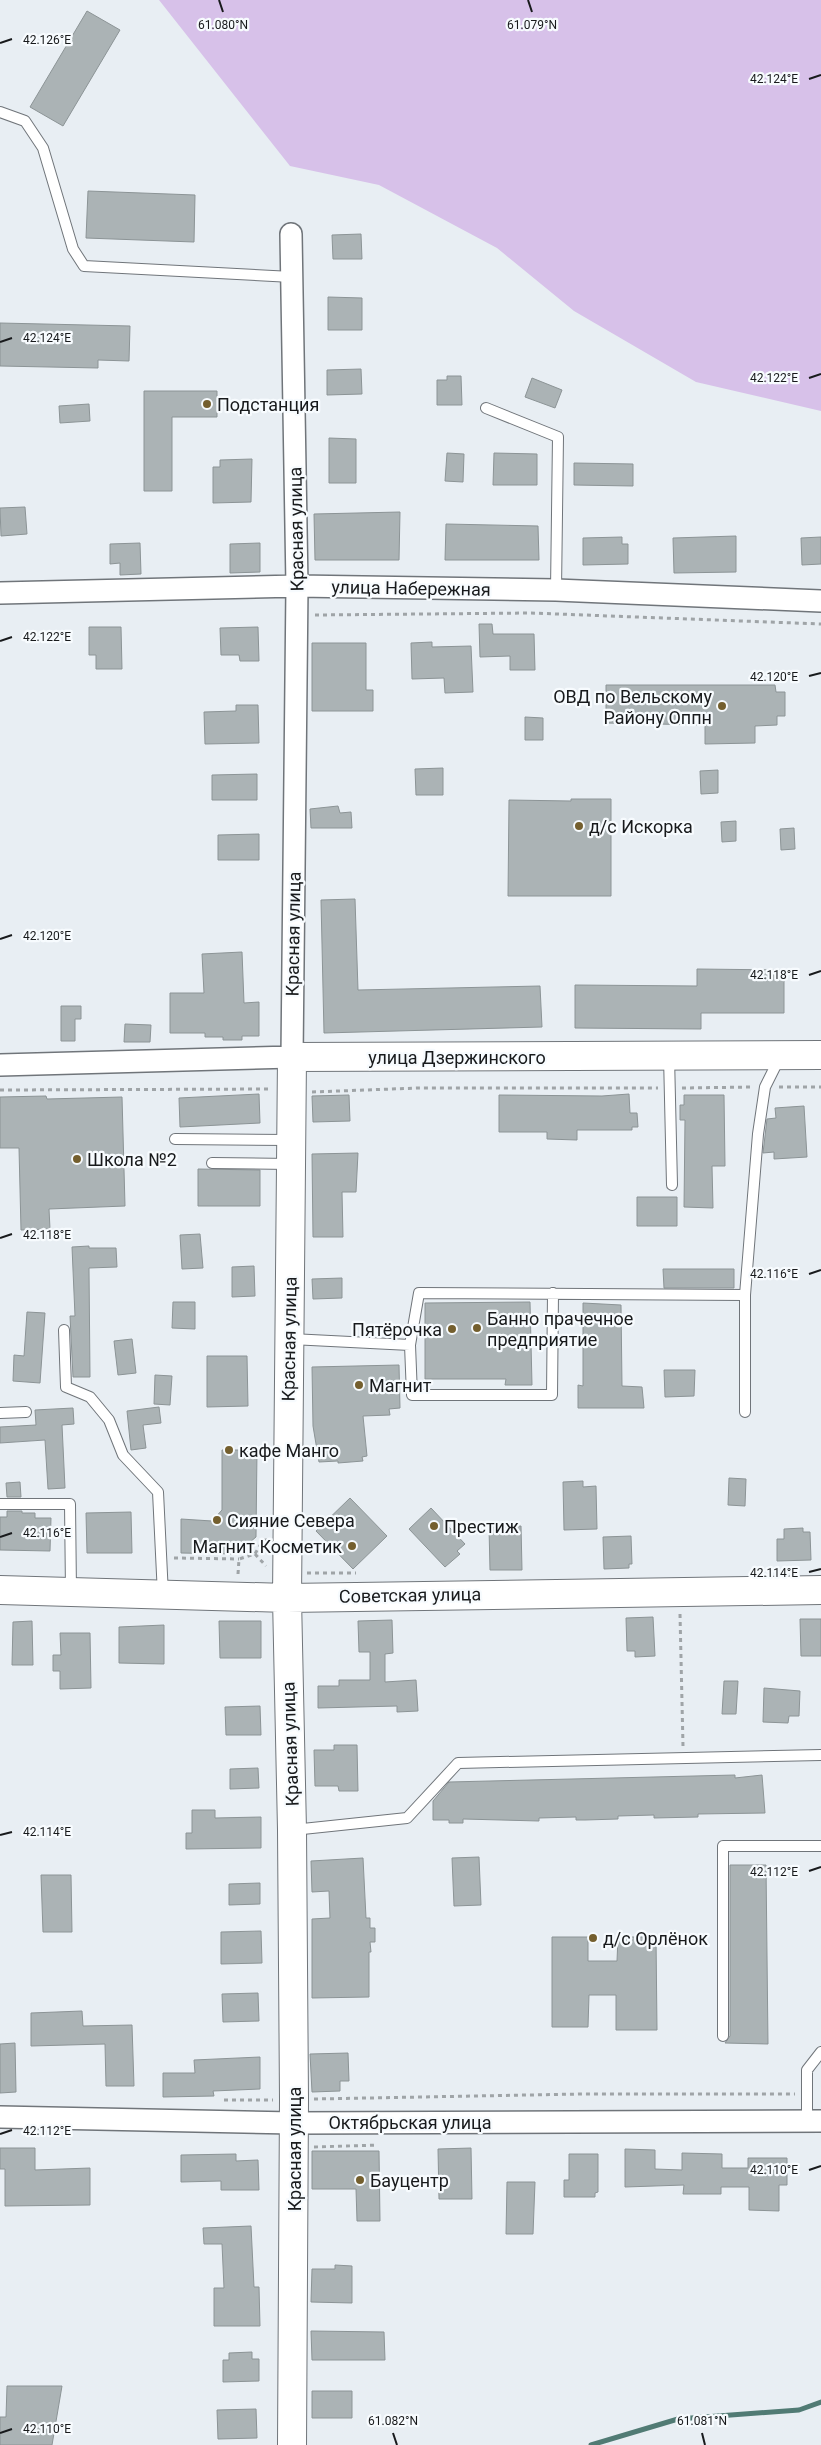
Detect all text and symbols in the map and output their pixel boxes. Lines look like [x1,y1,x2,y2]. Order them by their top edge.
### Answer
text: 61.080°N [198,18,248,32]
text: 61.079°N [507,18,557,32]
text: 42.126°E [23,33,71,47]
text: 42.124°E [750,72,798,86]
text: 42.124°E [23,331,71,345]
text: 42.122°E [750,371,798,385]
place label: Подстанция [217,394,319,415]
marker: Подстанция [201,398,213,410]
street label: Красная улица [284,467,308,591]
street label: улица Набережная [331,576,491,600]
text: 42.122°E [23,630,71,644]
text: 42.120°E [750,670,798,684]
place label: ОВД по Вельскому Району Оппн [553,686,712,728]
marker: ОВД по Вельскому Району Оппн [716,700,728,712]
place label: д/с Искорка [589,816,693,837]
marker: д/с Искорка [573,820,585,832]
street label: Красная улица [281,872,305,996]
text: 42.120°E [23,929,71,943]
text: 42.118°E [750,968,798,982]
street label: улица Дзержинского [368,1047,546,1068]
place label: Школа №2 [87,1149,177,1170]
marker: Школа №2 [71,1153,83,1165]
text: 42.118°E [23,1228,71,1242]
text: 42.116°E [750,1267,798,1281]
street label: Красная улица [277,1277,301,1401]
place label: Банно прачечное предприятие [487,1308,633,1350]
place label: Пятёрочка [352,1319,442,1340]
marker: Банно прачечное предприятие [471,1322,483,1334]
marker: Пятёрочка [446,1323,458,1335]
place label: Магнит [369,1375,432,1396]
marker: Магнит [353,1379,365,1391]
place label: кафе Манго [239,1440,339,1461]
marker: кафе Манго [223,1444,235,1456]
place label: Сияние Севера [227,1510,355,1531]
marker: Сияние Севера [211,1514,223,1526]
place label: Престиж [444,1516,519,1537]
marker: Престиж [428,1520,440,1532]
text: 42.116°E [23,1526,71,1540]
place label: Магнит Косметик [192,1536,342,1557]
marker: Магнит Косметик [346,1540,358,1552]
text: 42.114°E [750,1566,798,1580]
street label: Советская улица [339,1583,481,1607]
street label: Красная улица [277,1681,303,1807]
text: 42.114°E [23,1825,71,1839]
text: 42.112°E [750,1865,798,1879]
place label: д/с Орлёнок [603,1928,708,1949]
marker: д/с Орлёнок [587,1932,599,1944]
street label: Красная улица [284,2087,305,2211]
street label: Октябрьская улица [328,2112,492,2133]
text: 42.112°E [23,2124,71,2138]
text: 42.110°E [750,2163,798,2177]
place label: Бауцентр [370,2170,449,2191]
marker: Бауцентр [354,2174,366,2186]
text: 61.082°N [368,2414,418,2428]
text: 61.081°N [677,2414,727,2428]
text: 42.110°E [23,2422,71,2436]

